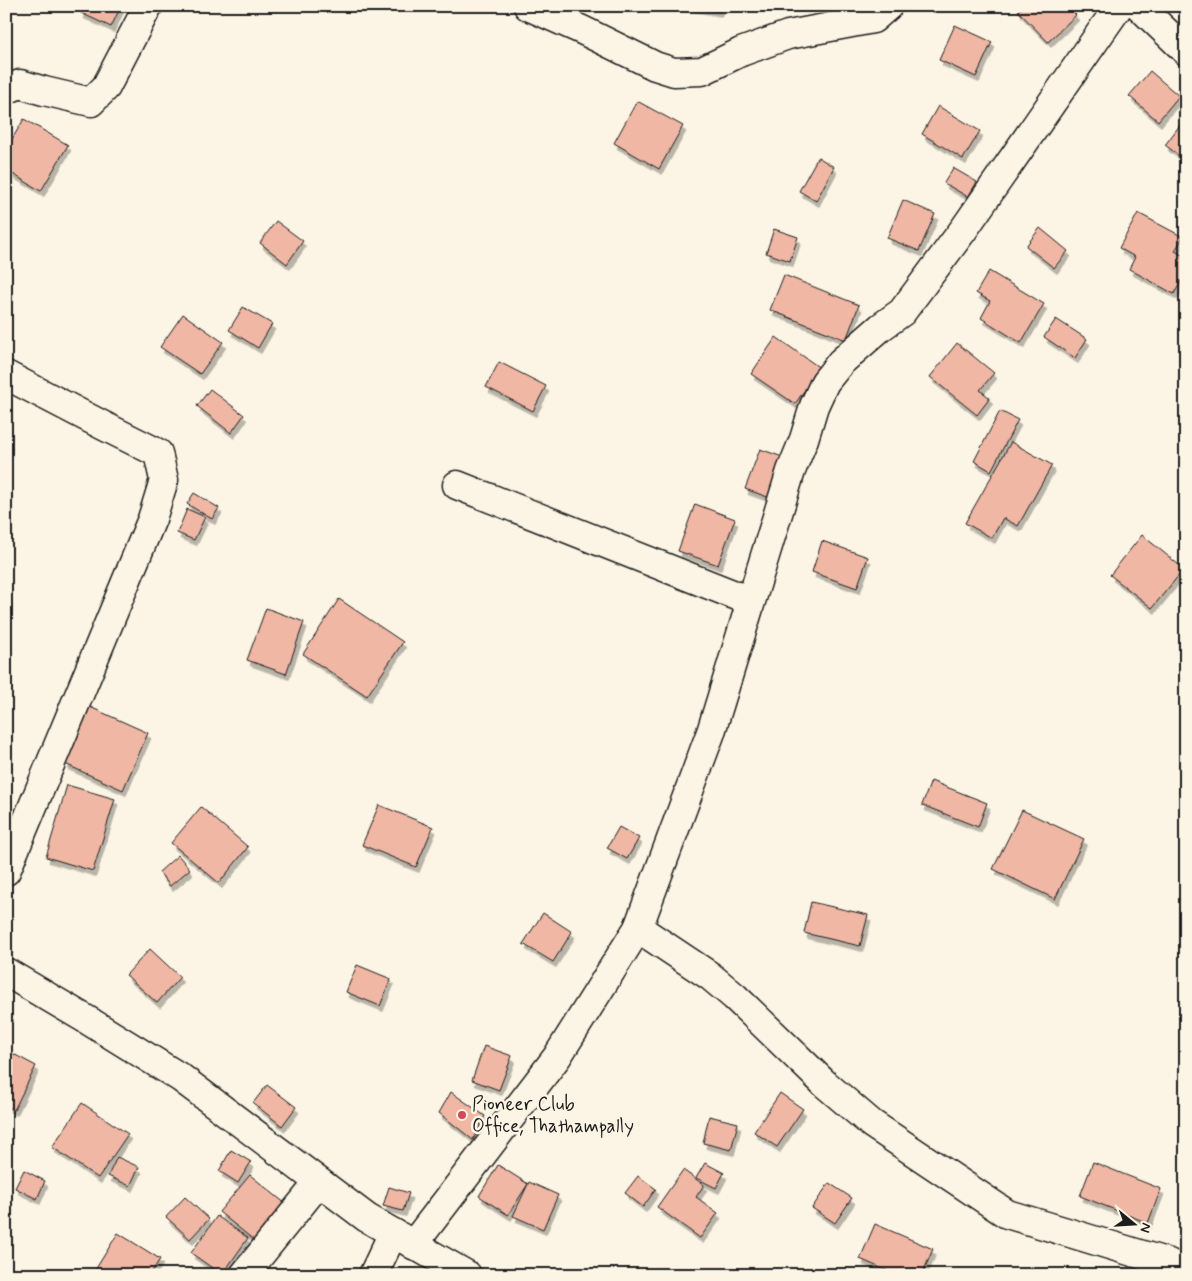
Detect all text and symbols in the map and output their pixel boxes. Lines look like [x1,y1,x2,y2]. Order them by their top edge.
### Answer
place label: Pioneer Club Office, Thathampally [472,1092,634,1139]
marker: Pioneer Club Office, Thathampally [456,1109,468,1121]
north arrow [1110,1198,1160,1248]
text: N [1135,1220,1155,1235]

